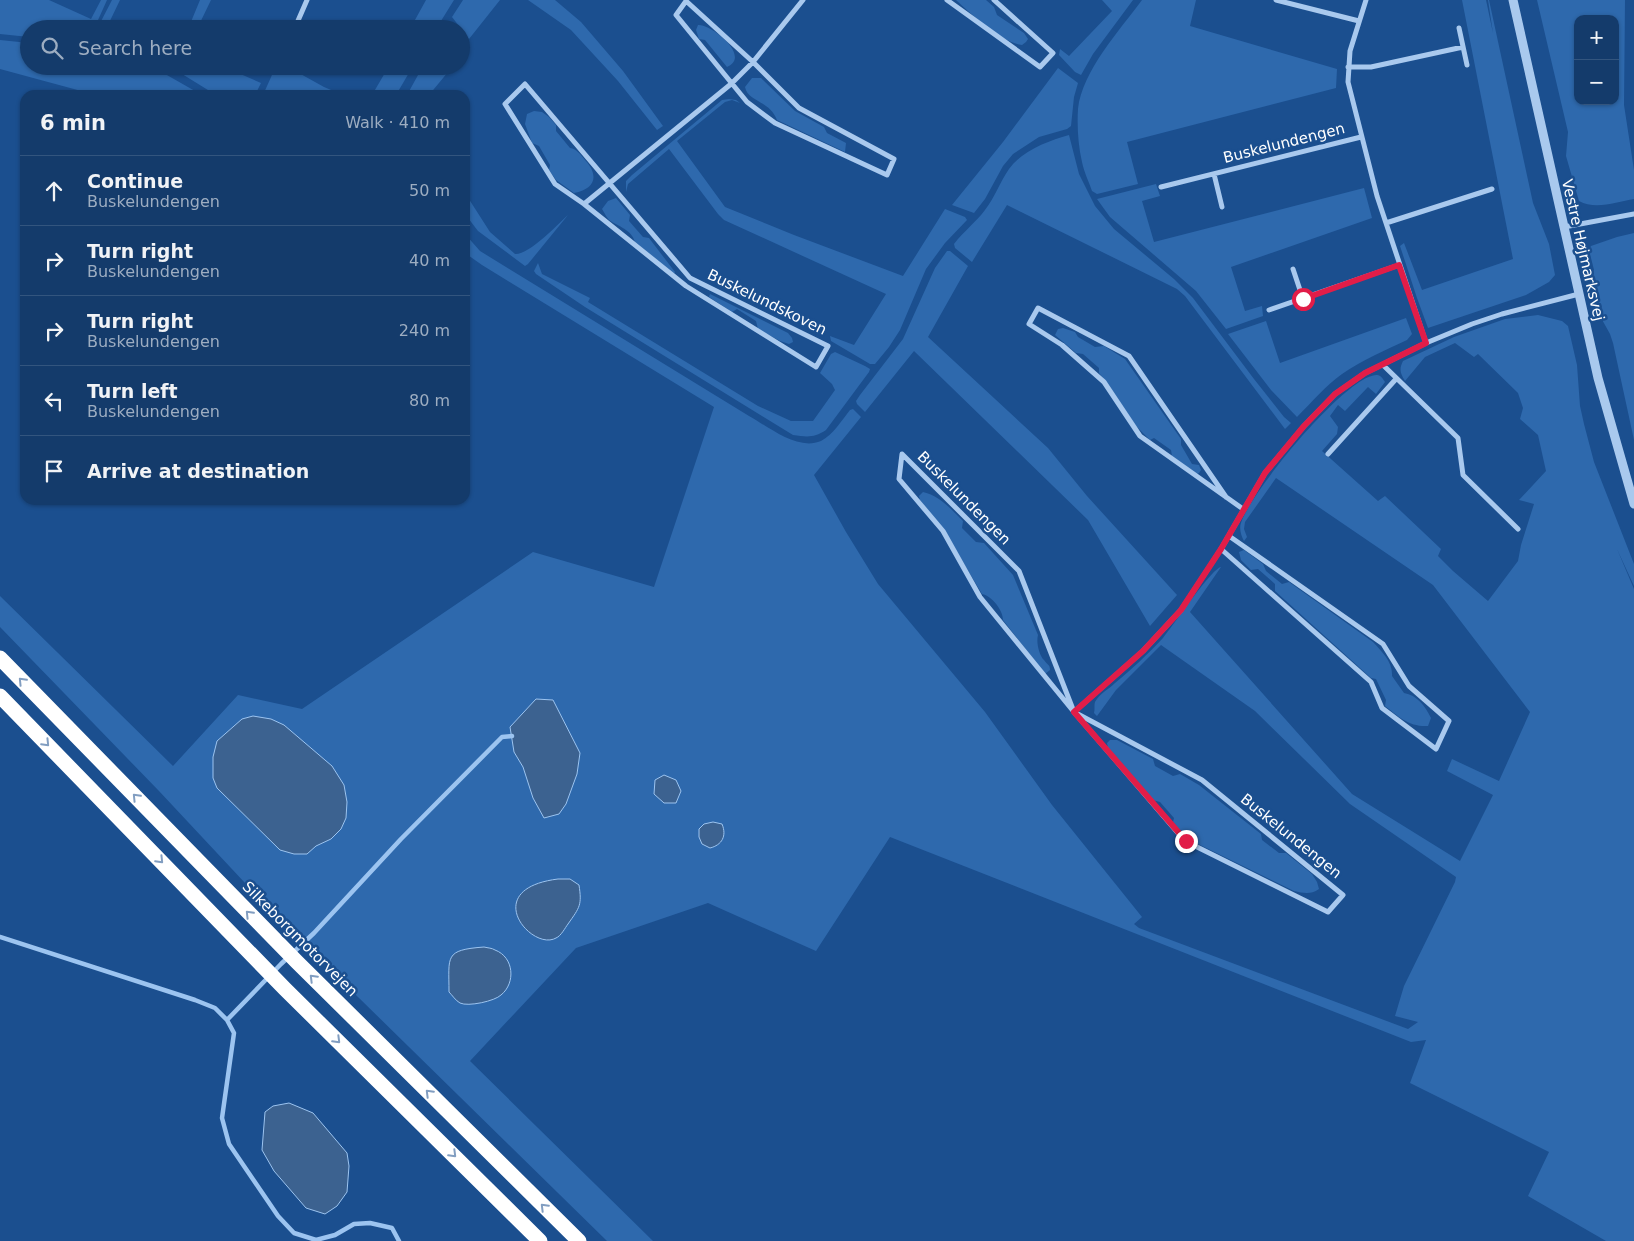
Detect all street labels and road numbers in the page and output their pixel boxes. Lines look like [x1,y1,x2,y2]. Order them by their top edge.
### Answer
street label: Buskelundengen [1221,119,1347,167]
street label: Vestre Højmarksvej [1558,177,1608,323]
street label: Buskelundskoven [704,265,830,339]
street label: Buskelundengen [914,448,1014,548]
street label: Buskelundengen [1237,790,1345,882]
street label: Silkeborgmotorvejen [239,878,361,1000]

